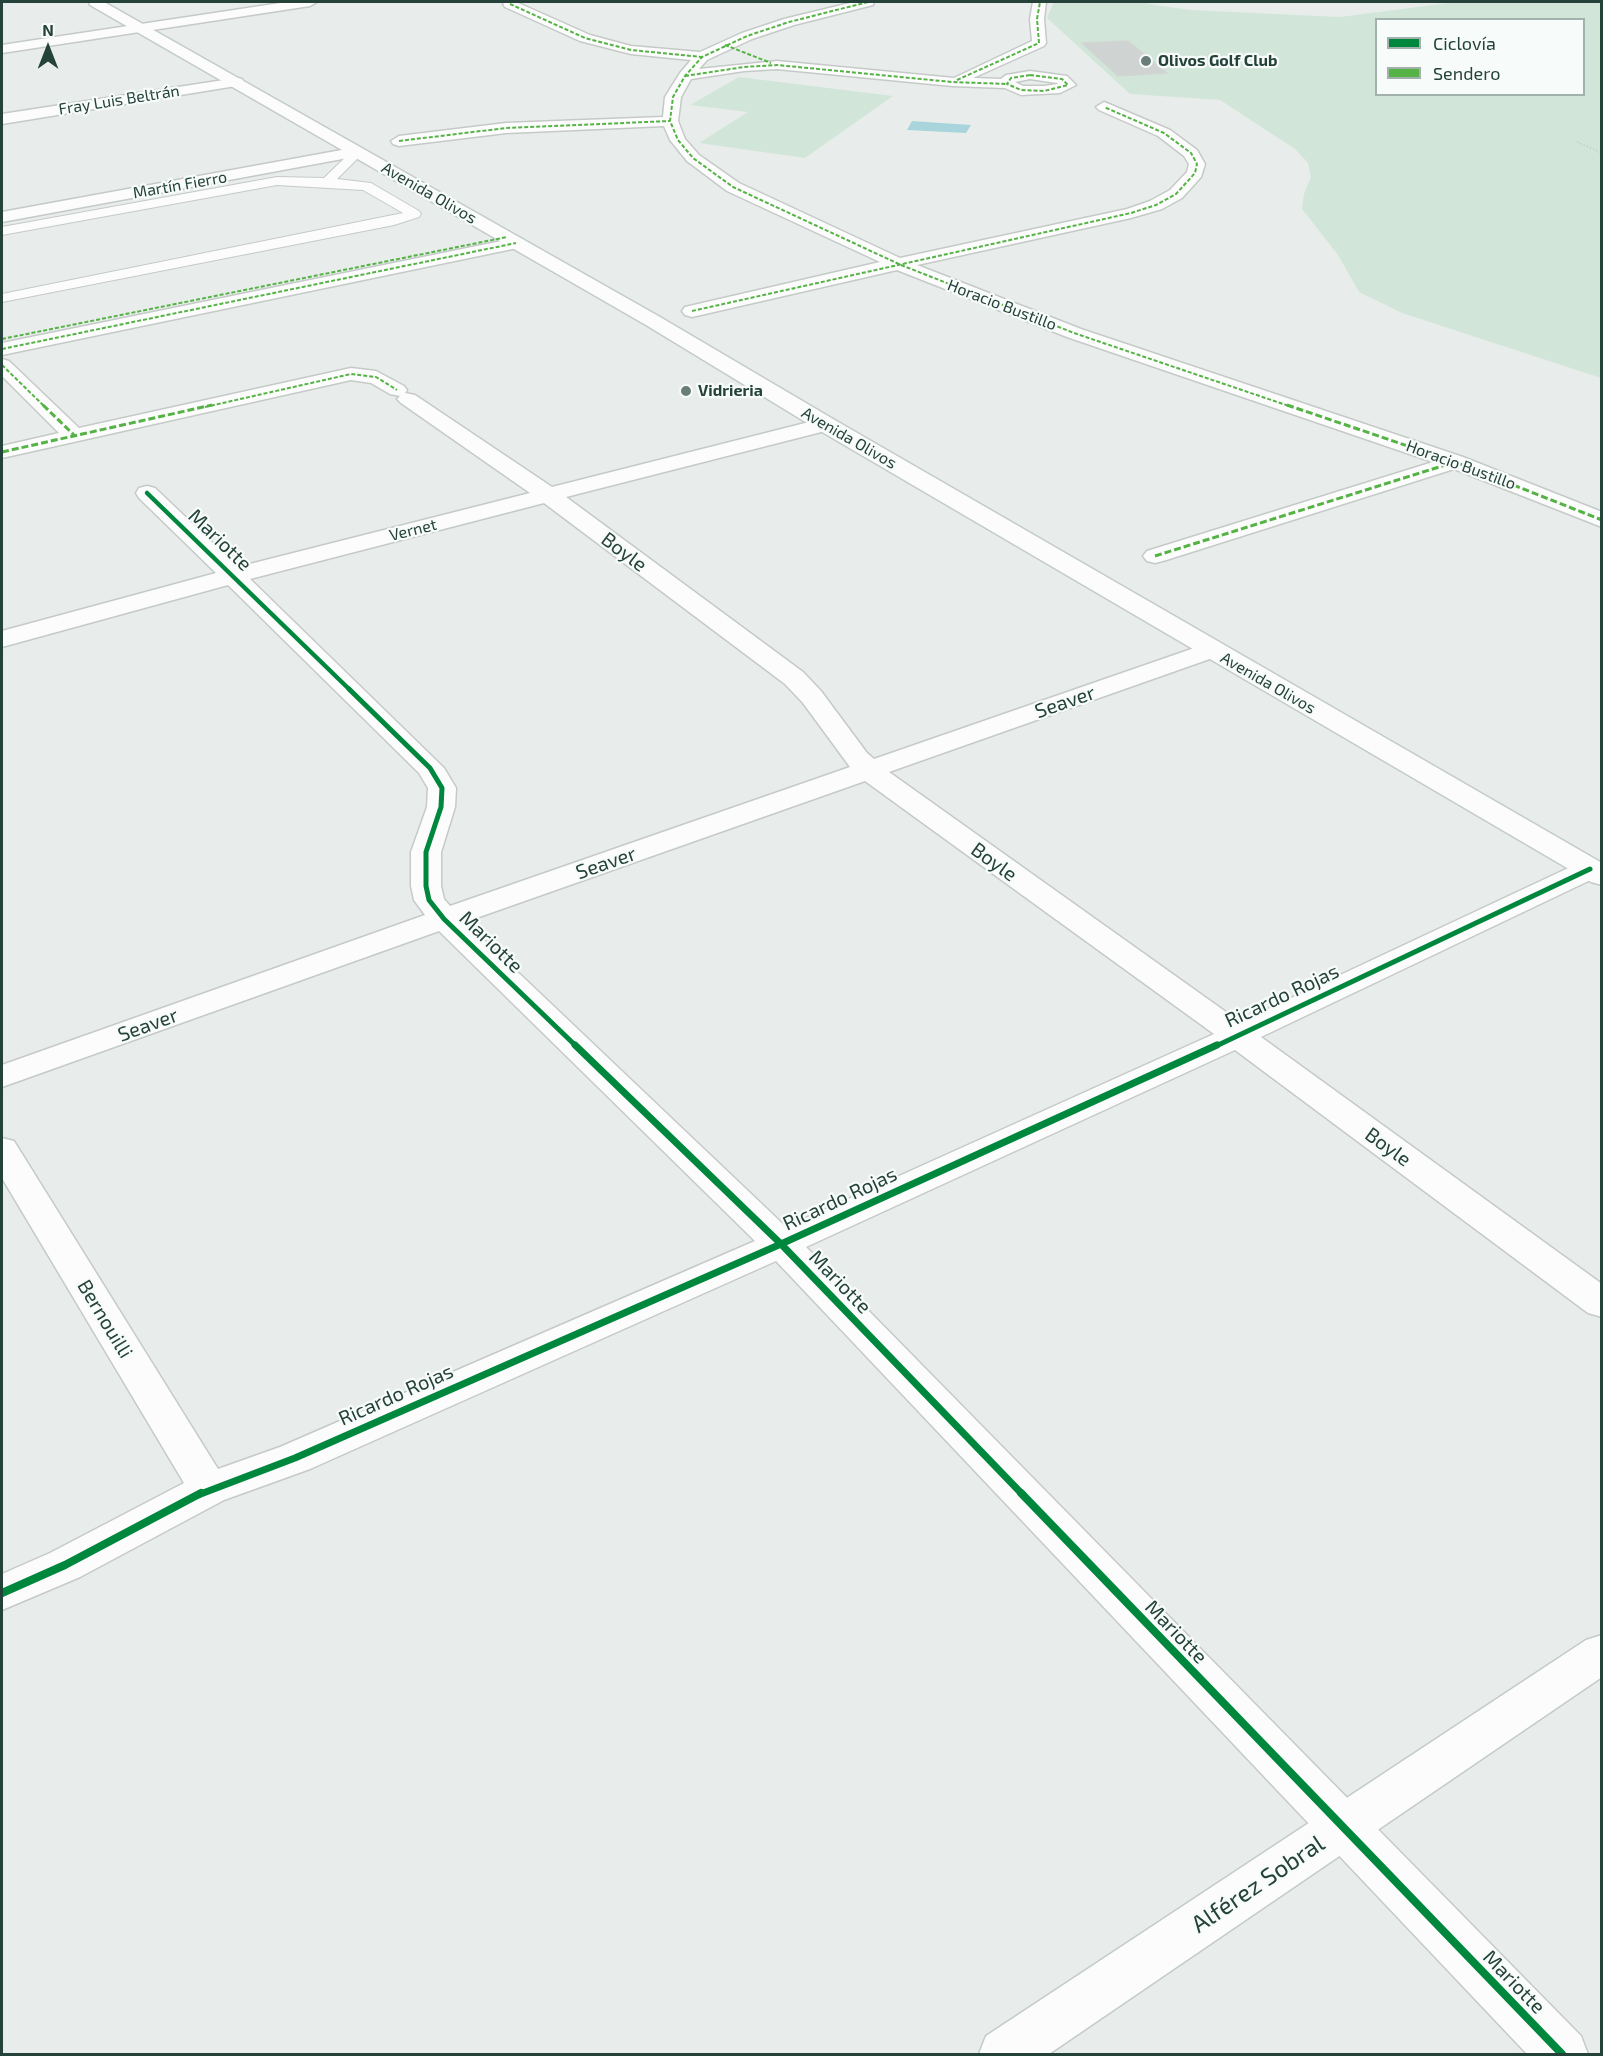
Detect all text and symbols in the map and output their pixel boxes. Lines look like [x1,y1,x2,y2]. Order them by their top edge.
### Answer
north arrow [18,18,78,78]
legend [1375,18,1585,96]
text: N [42,20,54,39]
text: Ciclovía [1433,32,1496,54]
place label: Olivos Golf Club [1158,51,1277,71]
marker: Olivos Golf Club [1139,54,1153,68]
text: Sendero [1433,62,1500,84]
street label: Fray Luis Beltrán [57,81,181,119]
street label: Avenida Olivos [378,158,480,228]
street label: Martín Fierro [132,167,228,203]
street label: Horacio Bustillo [945,275,1059,335]
place label: Vidrieria [698,381,763,401]
marker: Vidrieria [679,384,693,398]
street label: Avenida Olivos [798,403,900,473]
street label: Horacio Bustillo [1404,436,1518,494]
street label: Mariotte [183,504,257,576]
street label: Vernet [387,515,439,545]
street label: Boyle [596,527,652,577]
street label: Avenida Olivos [1217,648,1319,718]
street label: Seaver [1032,681,1098,723]
street label: Boyle [966,837,1022,887]
street label: Seaver [573,842,639,884]
street label: Mariotte [454,906,528,978]
street label: Ricardo Rojas [1221,959,1343,1033]
street label: Seaver [115,1003,181,1047]
street label: Boyle [1360,1122,1416,1172]
street label: Ricardo Rojas [779,1162,901,1236]
street label: Mariotte [804,1245,876,1319]
street label: Bernouilli [72,1275,138,1363]
street label: Ricardo Rojas [335,1359,457,1431]
street label: Mariotte [1140,1595,1212,1669]
street label: Alférez Sobral [1186,1829,1330,1939]
street label: Mariotte [1478,1945,1550,2019]

